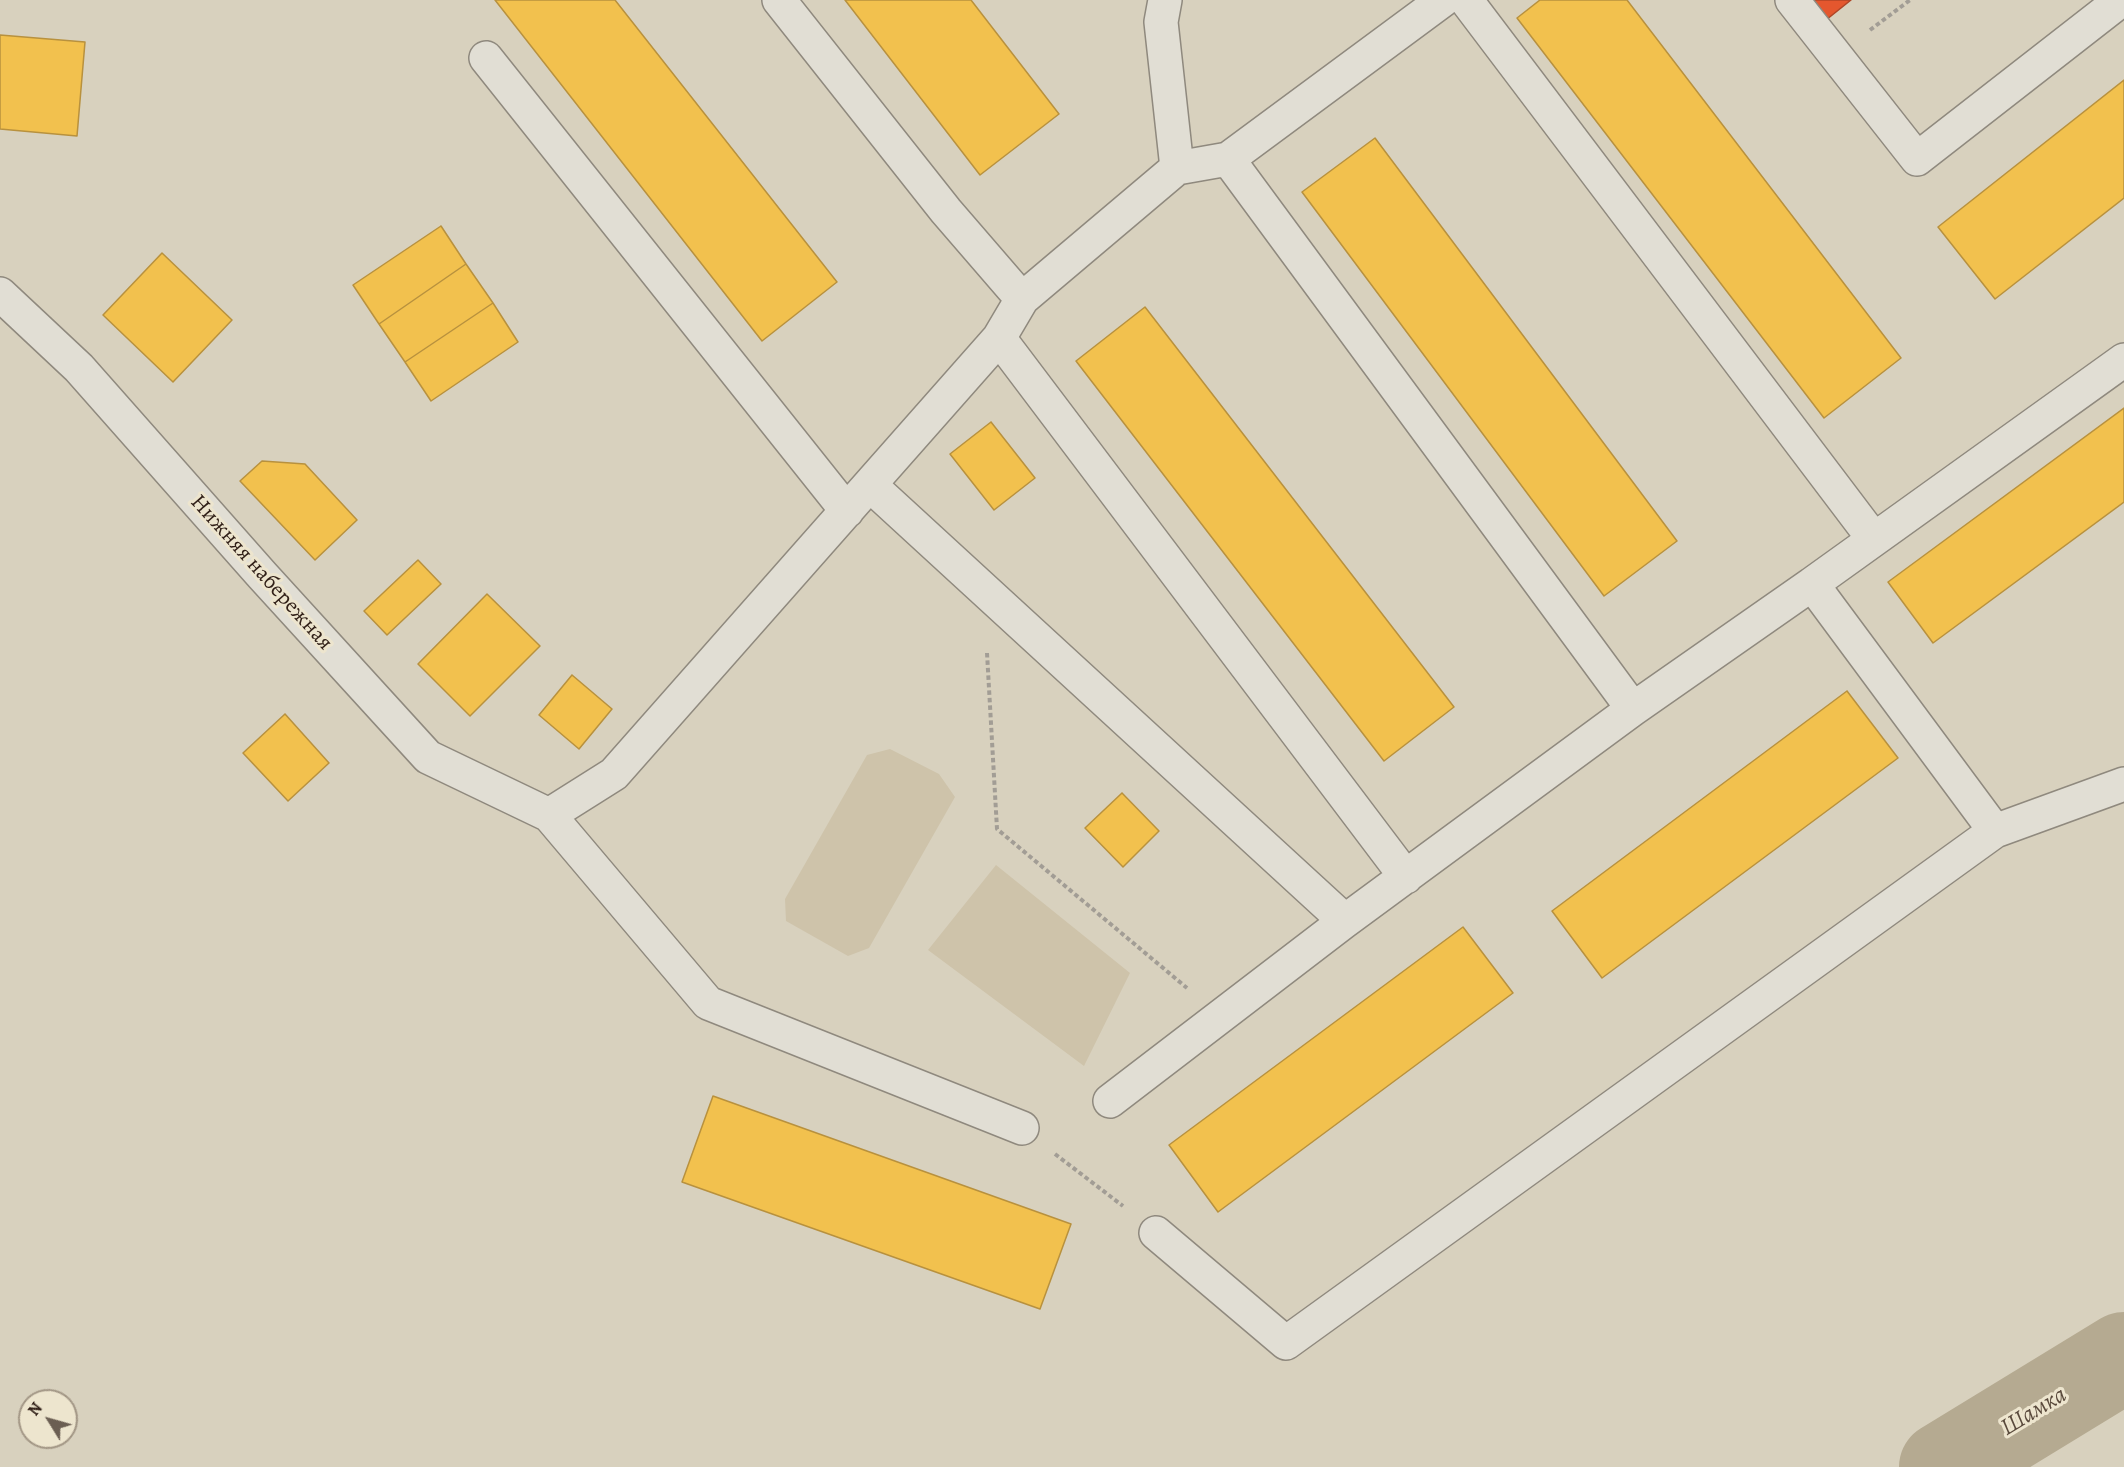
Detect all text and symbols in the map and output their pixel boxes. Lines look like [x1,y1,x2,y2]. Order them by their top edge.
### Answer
street label: Нижняя набережная [184,490,338,656]
water label: Шамка [1996,1381,2072,1443]
north arrow [18,1389,78,1449]
text: N [23,1398,48,1421]

